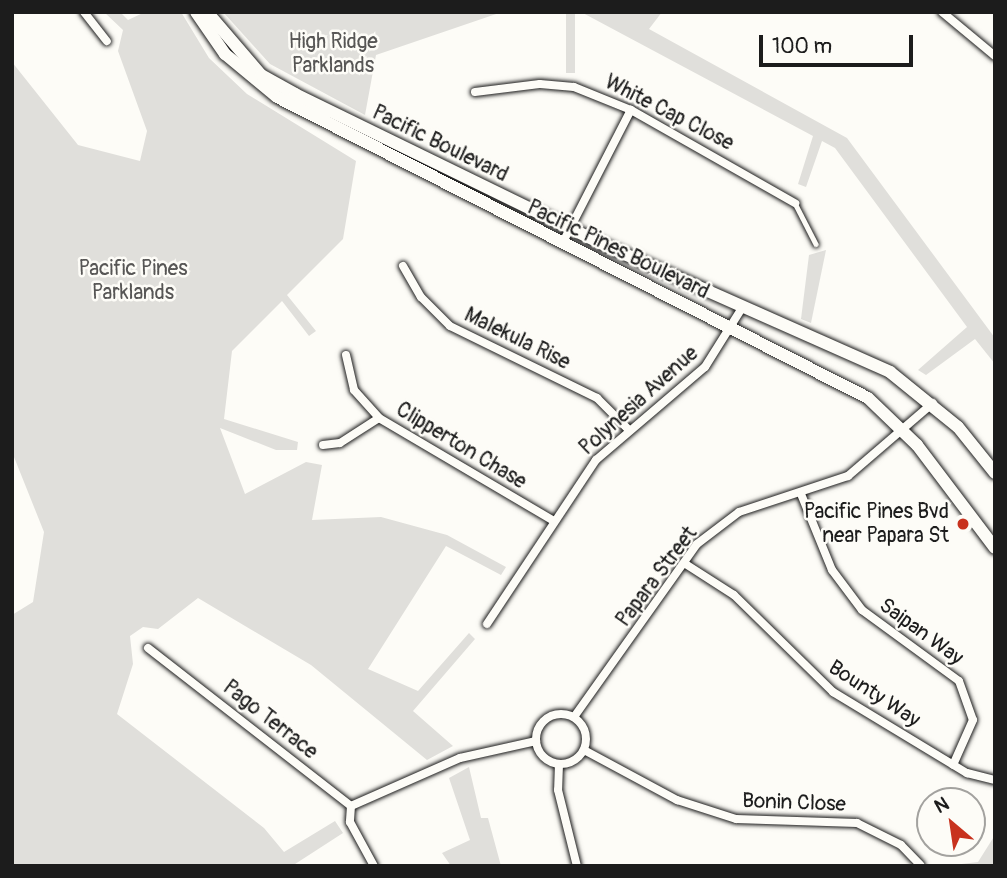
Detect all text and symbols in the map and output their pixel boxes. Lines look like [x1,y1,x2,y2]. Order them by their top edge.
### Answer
scale bar [762,21,916,65]
park label: High Ridge Parklands [288,29,378,79]
text: 100 m [772,33,832,60]
street label: White Cap Close [600,70,738,156]
street label: Pacific Boulevard [368,100,512,188]
street label: Pacific Pines Boulevard [523,195,713,305]
park label: Pacific Pines Parklands [78,256,188,306]
street label: Malekula Rise [460,303,574,375]
street label: Polynesia Avenue [574,341,704,461]
street label: Clipperton Chase [391,397,531,495]
place label: Pacific Pines Bvd near Papara St [804,499,949,549]
marker: Pacific Pines Bvd near Papara St [955,516,971,532]
street label: Papara Street [611,522,703,632]
street label: Saipan Way [874,593,968,671]
street label: Bounty Way [824,655,924,733]
street label: Pago Terrace [218,675,322,765]
north arrow [916,787,986,857]
street label: Bonin Close [742,789,846,817]
text: N [930,792,953,819]

